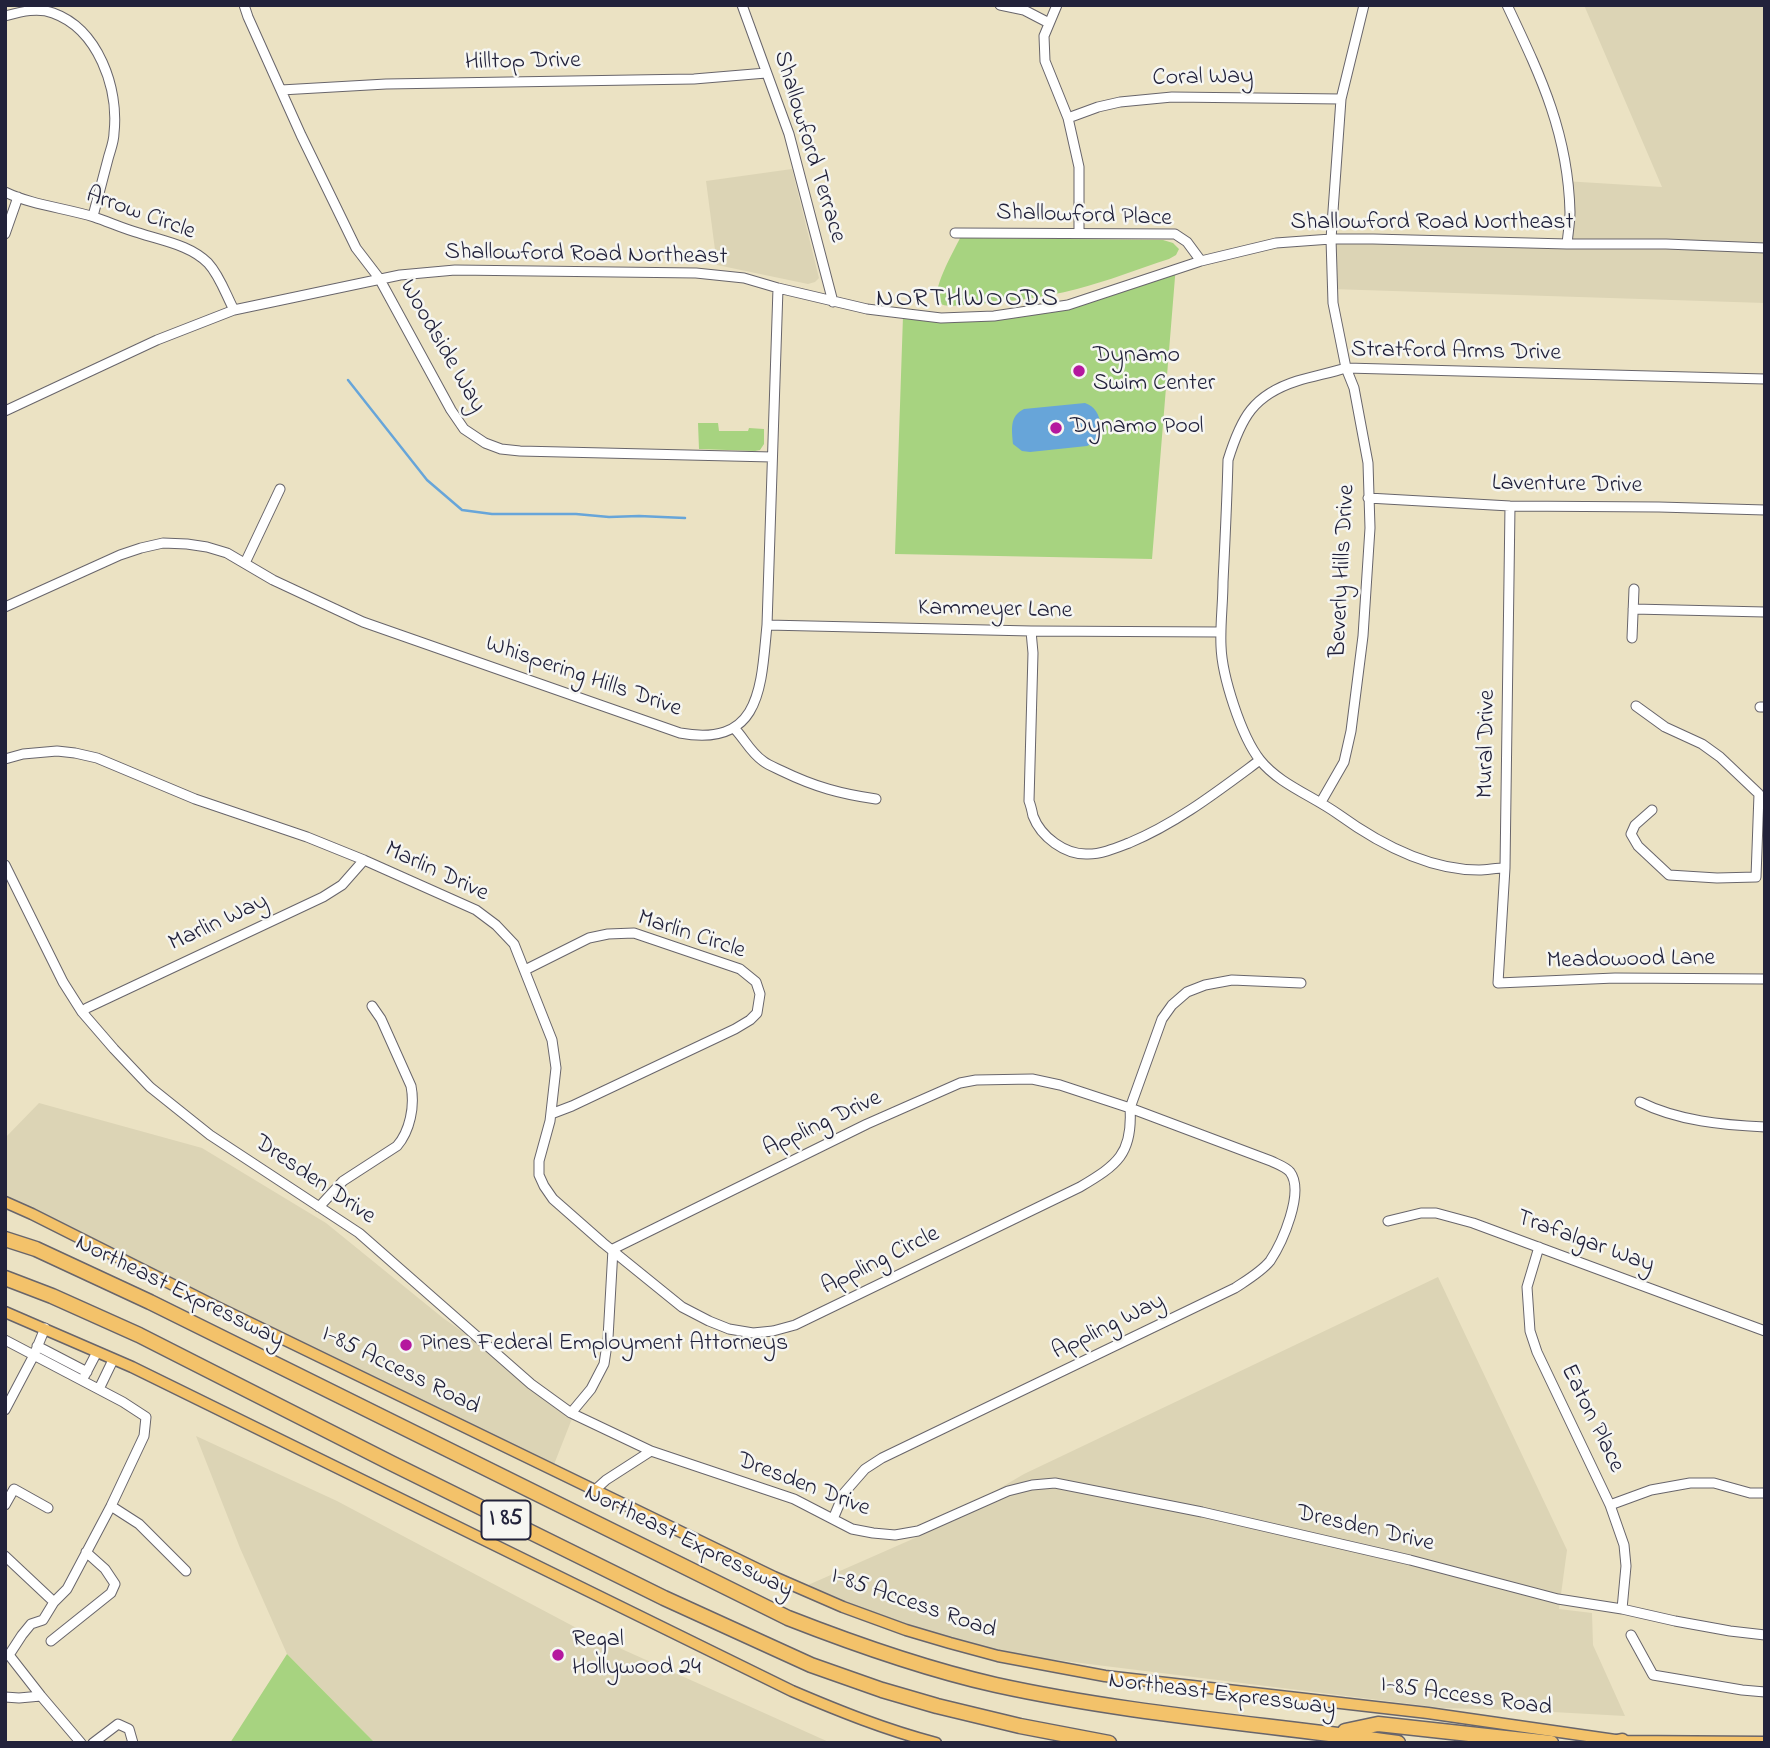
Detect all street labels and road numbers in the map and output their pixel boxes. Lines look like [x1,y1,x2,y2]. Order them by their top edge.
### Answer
street label: Hilltop Drive [465,48,581,78]
street label: Shallowford Terrace [765,48,851,246]
street label: Coral Way [1152,64,1254,94]
street label: Arrow Circle [81,182,199,248]
street label: Shallowford Place [996,200,1172,234]
street label: Shallowford Road Northeast [1291,210,1573,238]
street label: Shallowford Road Northeast [444,239,728,273]
street label: Woodside Way [391,275,491,419]
street label: Stratford Arms Drive [1351,337,1561,369]
street label: Laventure Drive [1492,470,1642,502]
street label: Beverly Hills Drive [1325,484,1363,658]
street label: Kammeyer Lane [917,595,1073,627]
street label: Whispering Hills Drive [481,631,685,725]
street label: Mural Drive [1473,689,1503,799]
street label: Marlin Drive [379,836,493,910]
street label: Marlin Way [165,889,273,959]
street label: Marlin Circle [634,905,748,967]
street label: Meadowood Lane [1546,945,1716,977]
street label: Appling Drive [759,1085,887,1165]
street label: Dresden Drive [248,1130,380,1232]
street label: Trafalgar Way [1512,1205,1658,1281]
street label: Appling Circle [817,1221,945,1303]
street label: Northeast Expressway [70,1230,288,1356]
street label: Appling Way [1048,1288,1170,1368]
street label: I-85 Access Road [316,1321,484,1423]
street label: Eaton Place [1552,1360,1630,1478]
street label: Dresden Drive [732,1447,874,1525]
street label: Northeast Expressway [579,1480,797,1606]
road number: I 85 [482,1500,530,1540]
street label: Dresden Drive [1293,1500,1437,1560]
street label: I-85 Access Road [827,1563,999,1647]
street label: Northeast Expressway [1107,1668,1337,1724]
street label: I-85 Access Road [1378,1672,1554,1724]

